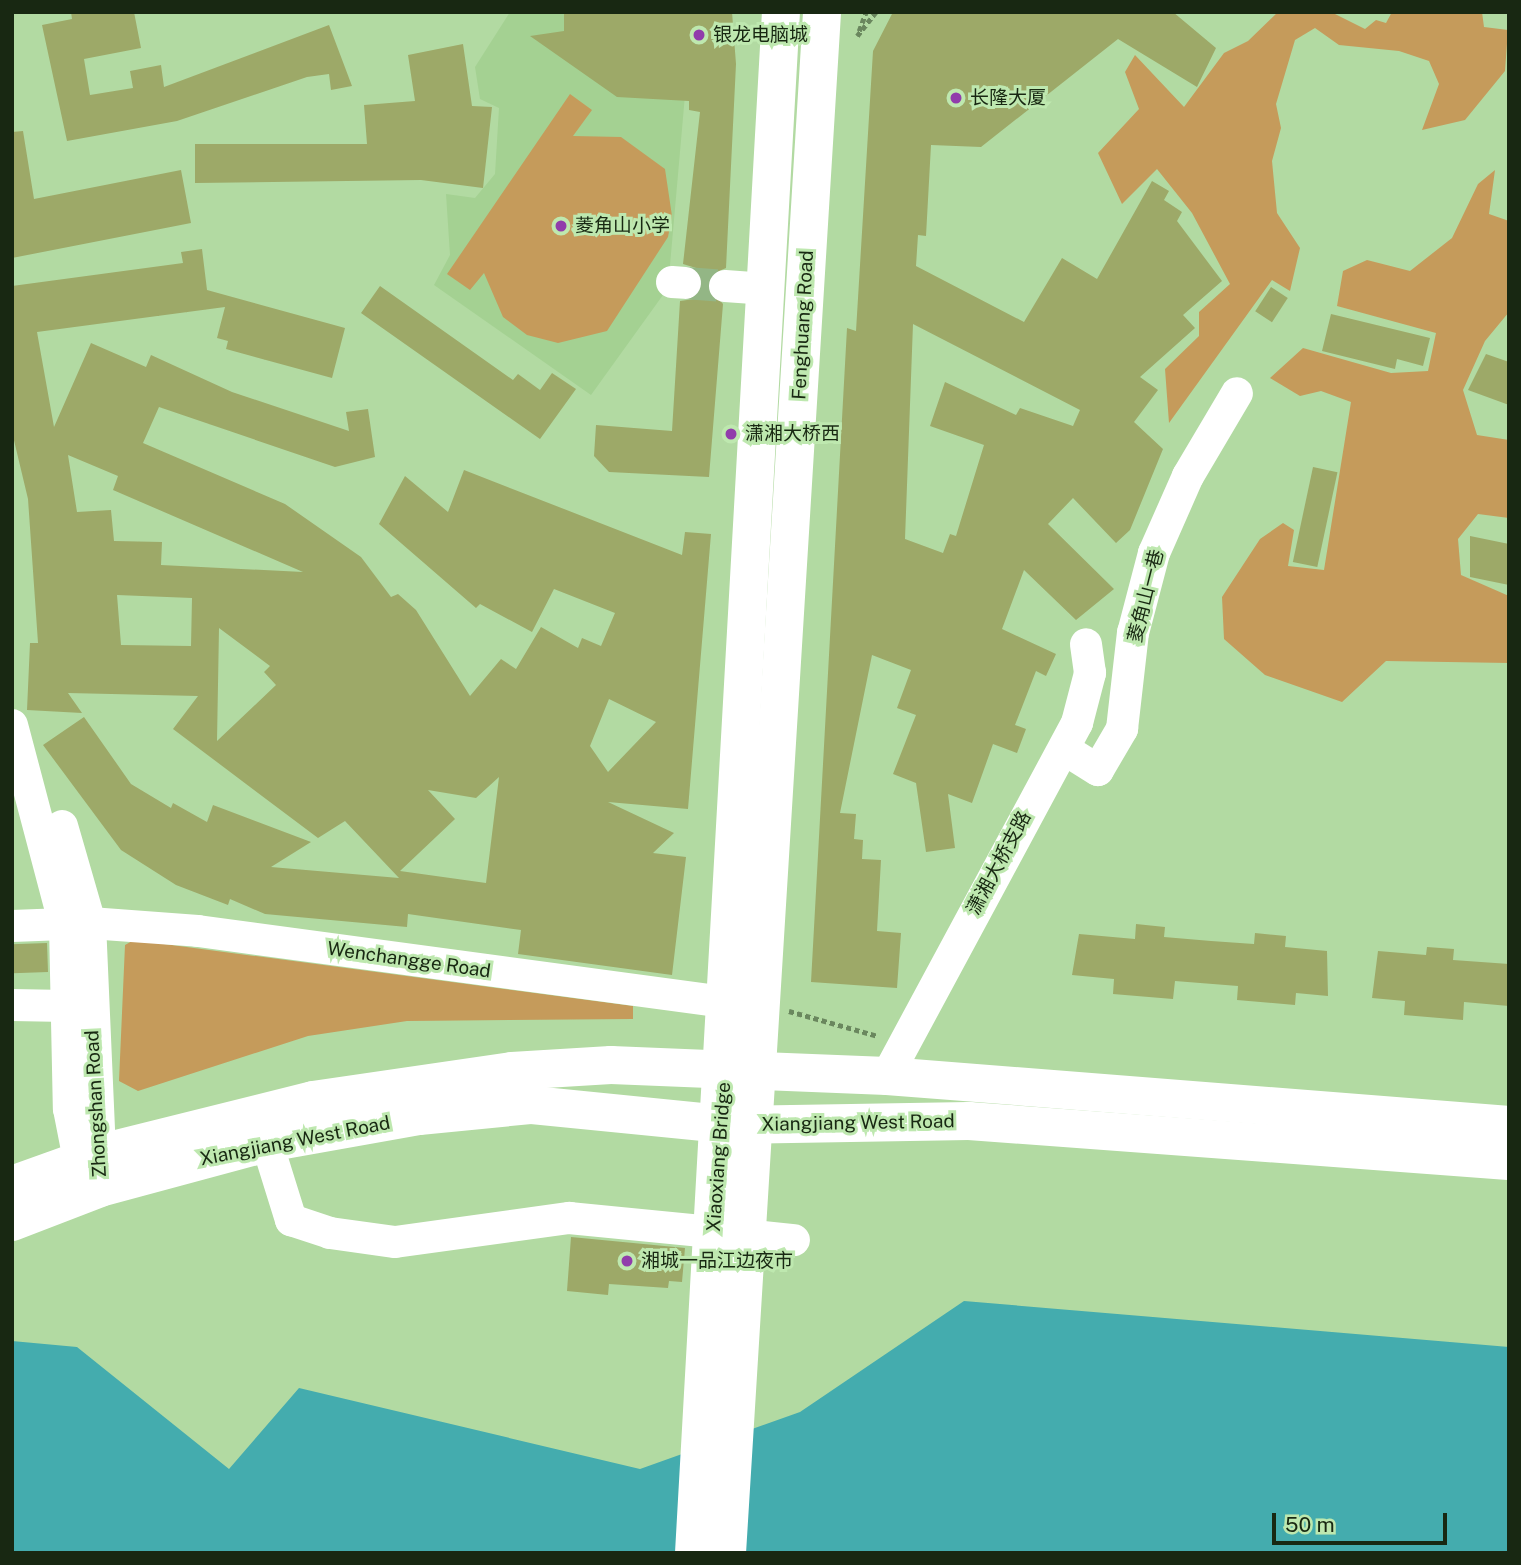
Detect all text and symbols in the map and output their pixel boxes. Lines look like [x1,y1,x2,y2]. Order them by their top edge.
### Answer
place label: 银龙电脑城 [713,24,808,46]
marker: 银龙电脑城 [691,27,707,43]
place label: 长隆大厦 [970,87,1046,109]
marker: 长隆大厦 [948,90,964,106]
place label: 菱角山小学 [575,215,670,237]
marker: 菱角山小学 [553,218,569,234]
street label: Fenghuang Road [788,250,818,400]
place label: 潇湘大桥西 [745,423,840,445]
marker: 潇湘大桥西 [723,426,739,442]
street label: 菱角山一巷 [1123,547,1169,645]
street label: 潇湘大桥支路 [962,807,1036,919]
street label: Wenchangge Road [326,937,492,983]
street label: Zhongshan Road [81,1030,111,1178]
street label: Xiaoxiang Bridge [702,1081,736,1233]
street label: Xiangjiang West Road [761,1110,955,1136]
street label: Xiangjiang West Road [198,1111,392,1171]
place label: 湘城一品江边夜市 [641,1250,793,1272]
marker: 湘城一品江边夜市 [619,1253,635,1269]
scale bar [1276,1498,1451,1542]
text: 50 m [1285,1512,1335,1537]

